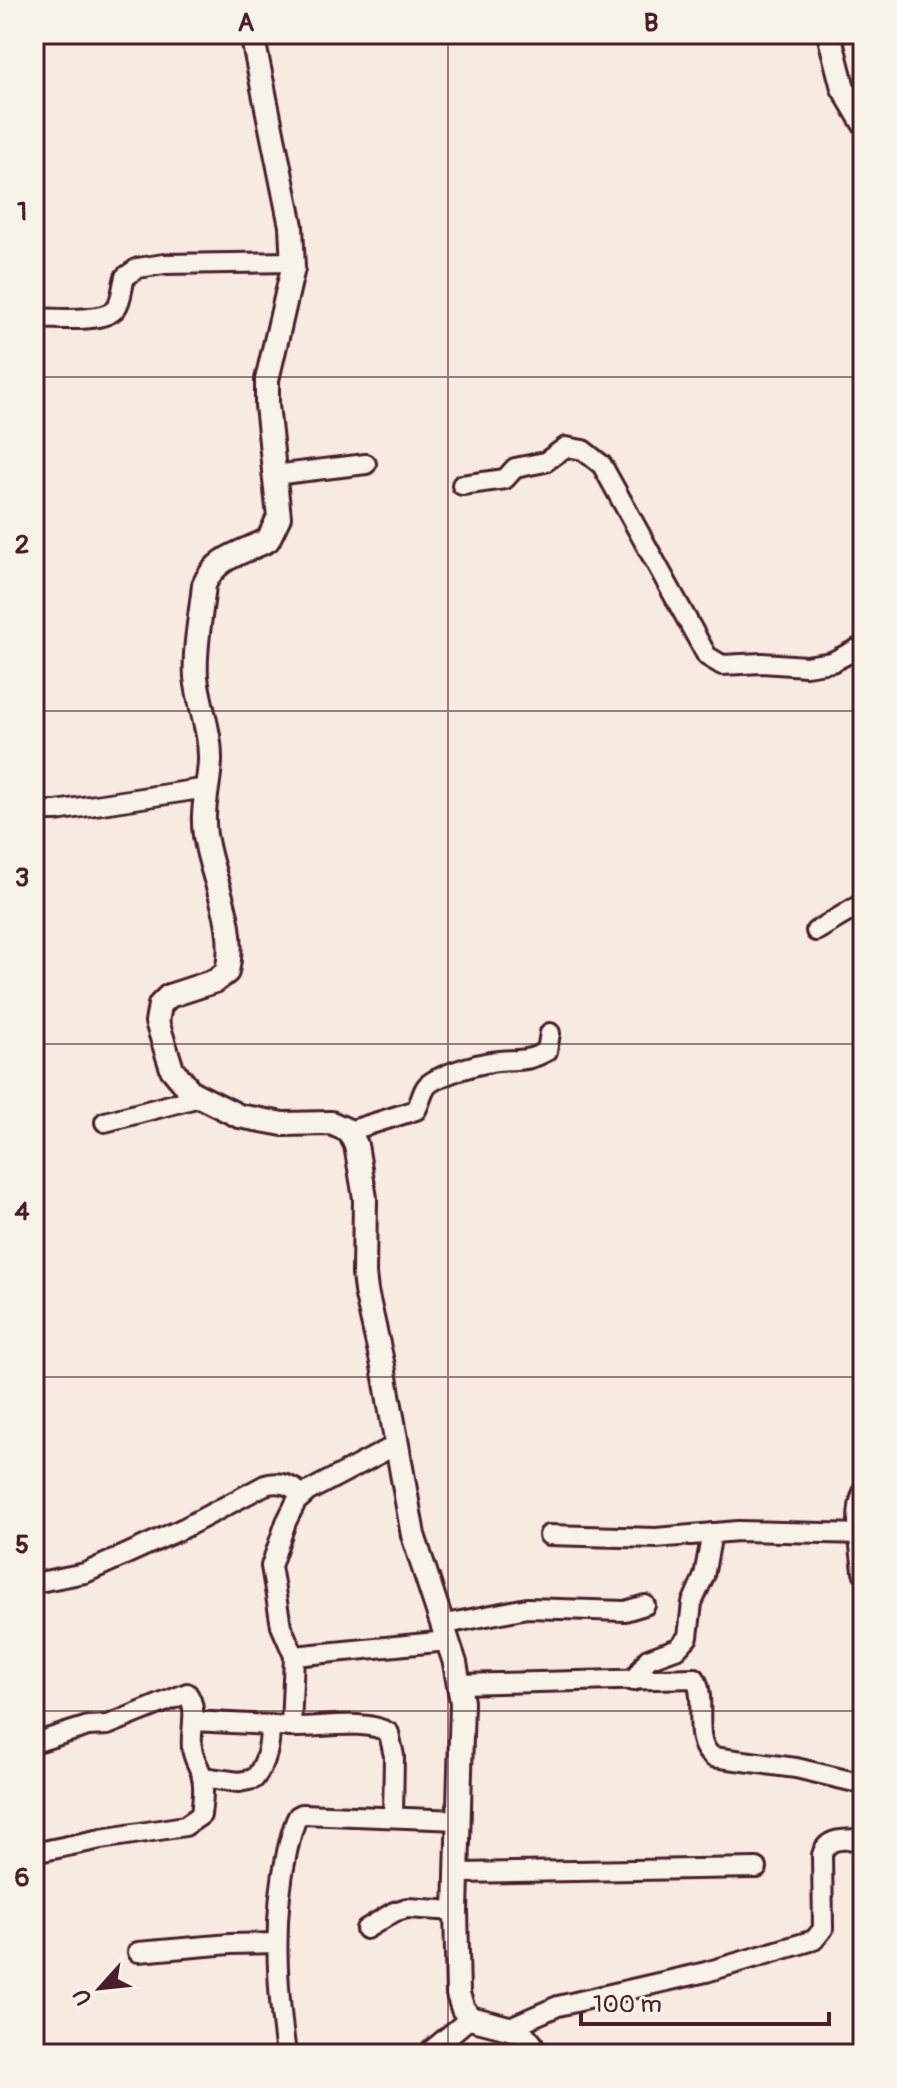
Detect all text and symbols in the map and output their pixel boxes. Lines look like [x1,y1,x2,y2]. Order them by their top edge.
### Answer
text: A [238,7,255,39]
text: B [644,7,658,39]
text: 1 [17,196,27,228]
text: 2 [15,529,29,561]
text: 3 [15,862,29,894]
text: 4 [14,1196,30,1228]
text: 5 [15,1529,29,1561]
text: 6 [14,1862,30,1894]
north arrow [60,1948,140,2028]
scale bar [581,1976,829,2026]
text: U [67,1984,99,2009]
text: 100 m [593,1990,662,2019]

